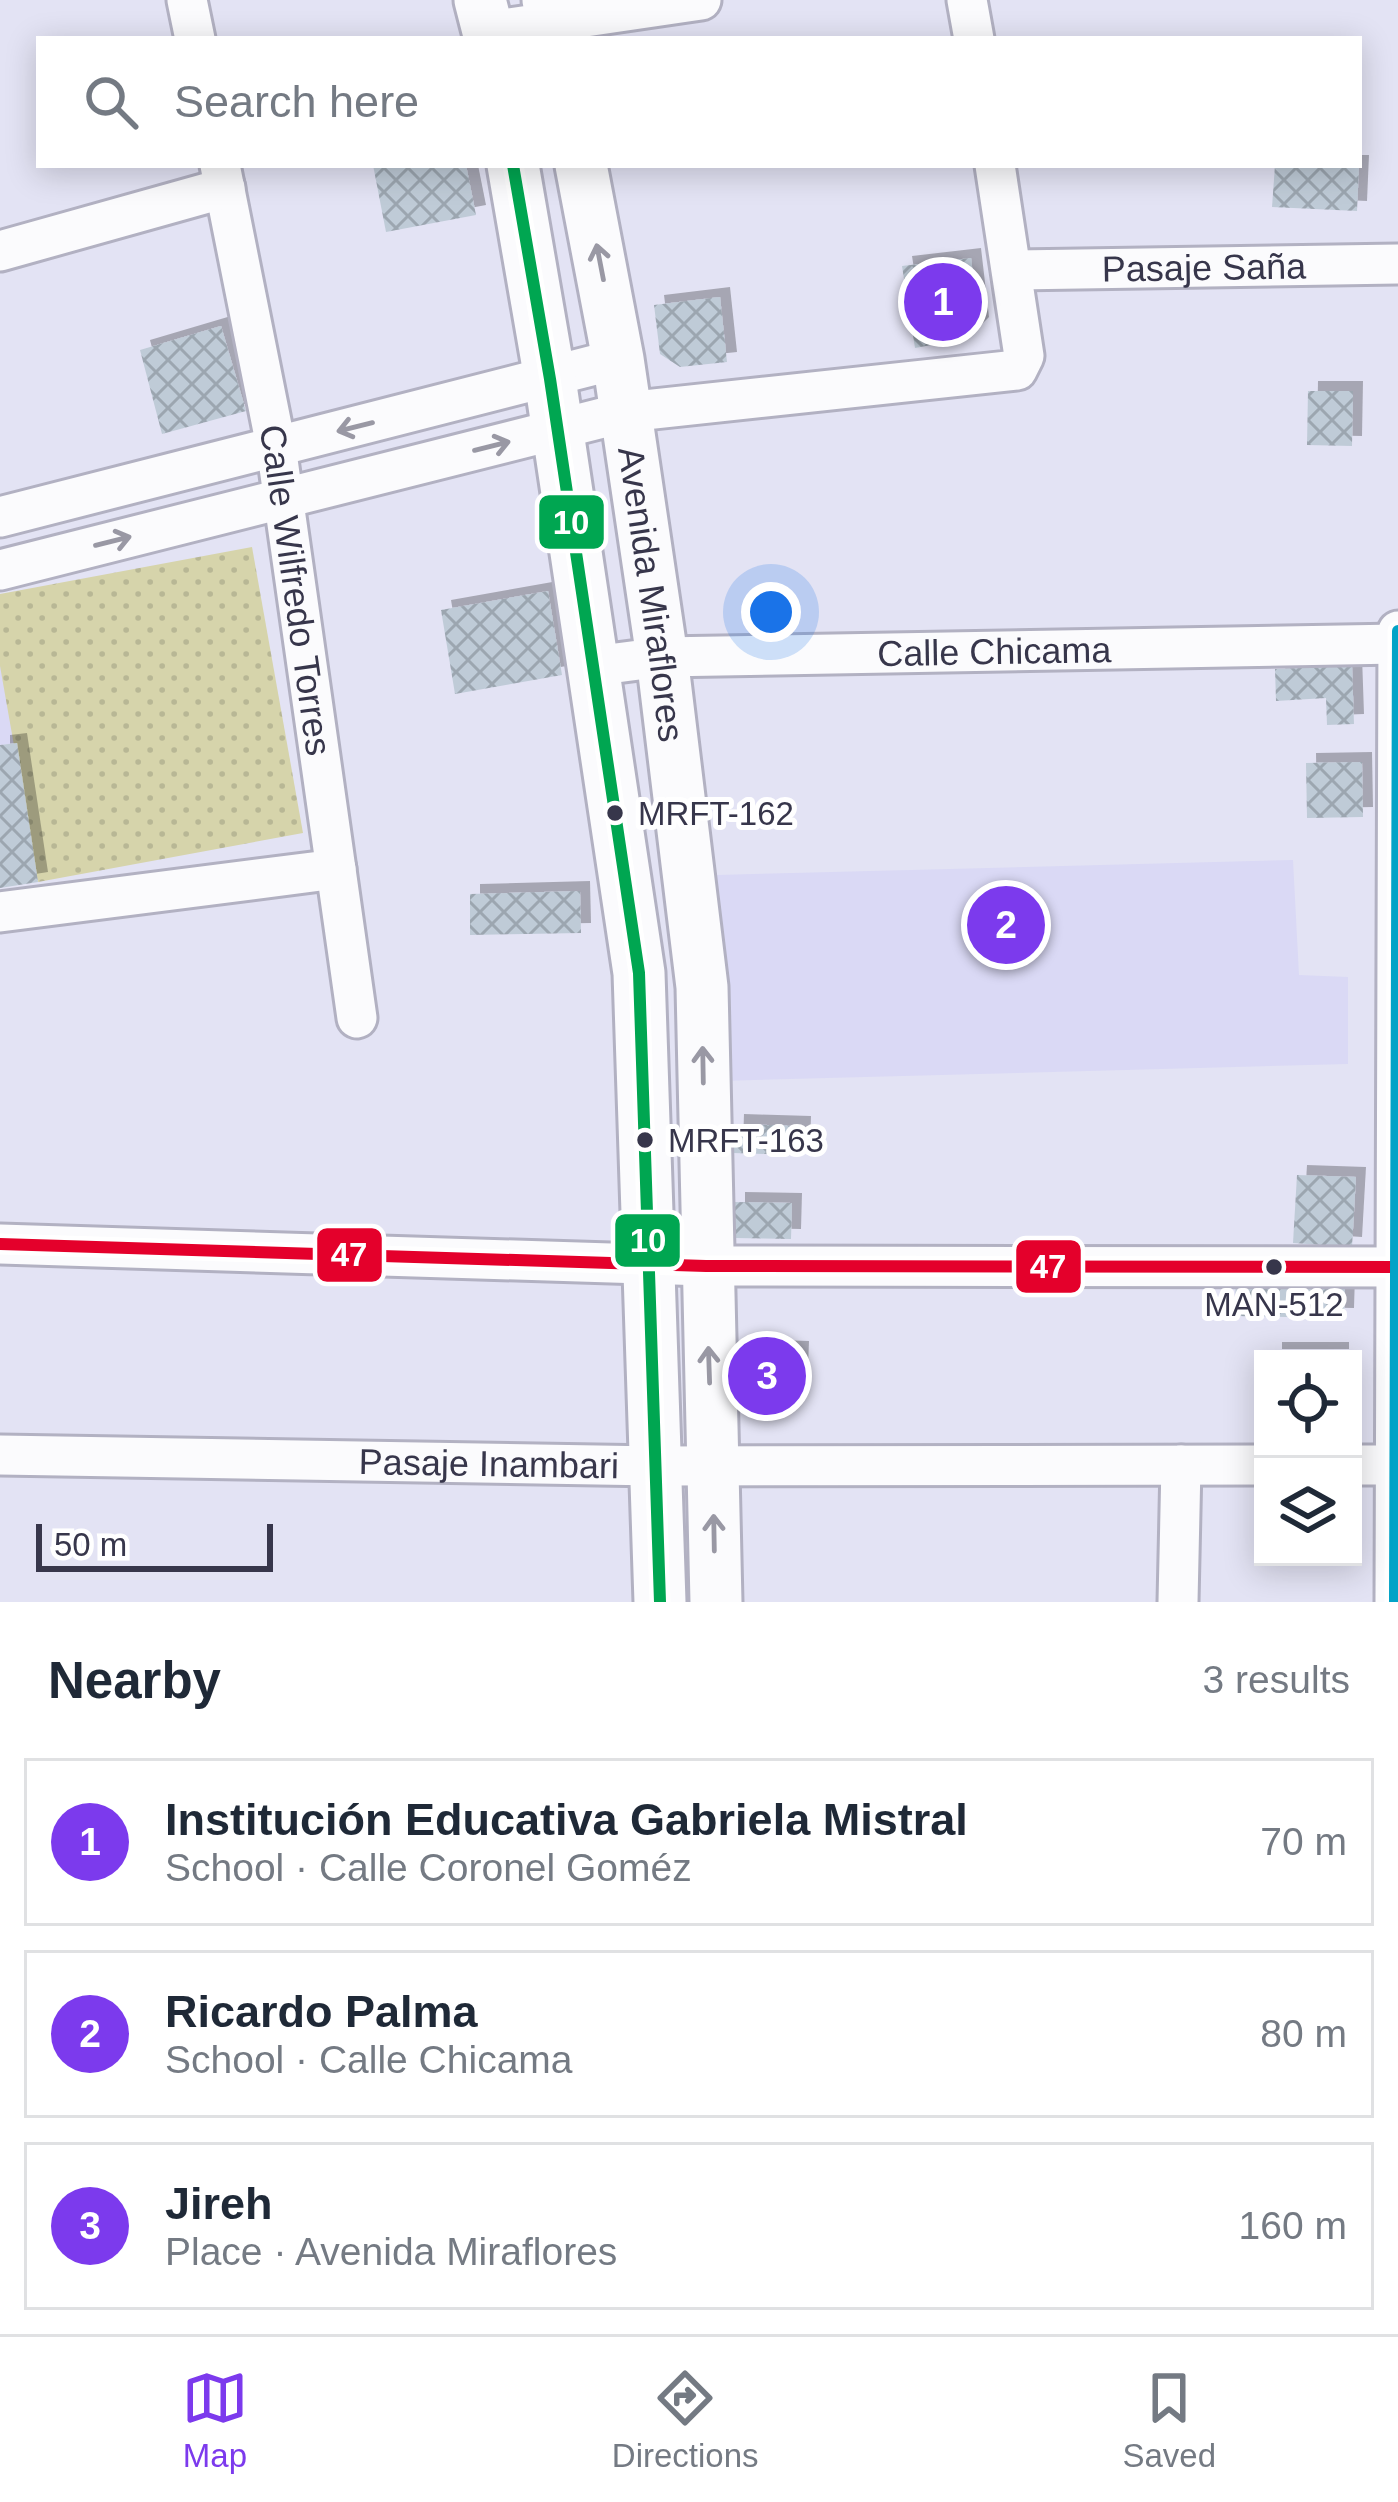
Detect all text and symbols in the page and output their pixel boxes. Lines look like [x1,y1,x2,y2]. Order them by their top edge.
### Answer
search box [36,36,1362,168]
icon: search [78,69,144,135]
text: Search here [174,76,419,127]
one-way arrow [588,243,610,282]
street label: Pasaje Saña [1102,245,1307,289]
pin: 1 [904,257,982,347]
one-way arrow [337,417,375,439]
street label: Calle Wilfredo Torres [252,421,340,758]
one-way arrow [472,434,510,456]
street label: Avenida Miraflores [611,444,693,744]
line badge: 10 [537,493,606,551]
text: 10 [553,504,589,541]
one-way arrow [94,529,132,551]
your location [741,582,801,642]
street label: Calle Chicama [877,629,1113,674]
place label: MRFT-162 [638,795,794,832]
marker: MRFT-162 [604,802,626,824]
pin: 2 [967,880,1045,970]
one-way arrow [691,1046,714,1085]
place label: MRFT-163 [668,1122,824,1159]
marker: MRFT-163 [634,1129,656,1151]
line badge: 10 [613,1212,682,1269]
text: 10 [630,1222,666,1259]
line badge: 47 [315,1226,384,1284]
text: 47 [331,1236,367,1273]
line badge: 47 [1014,1238,1083,1295]
text: 47 [1030,1248,1066,1285]
marker: MAN-512 [1263,1256,1285,1278]
place label: MAN-512 [1204,1286,1344,1323]
pin: 3 [728,1331,806,1421]
one-way arrow [697,1346,720,1385]
map controls [1254,1350,1362,1566]
button: locate [1254,1350,1362,1458]
street label: Pasaje Inambari [358,1441,619,1486]
button: layers [1254,1458,1362,1566]
one-way arrow [703,1514,726,1553]
scale bar [36,1518,273,1571]
text: 50 m [54,1526,127,1563]
text: Nearby [48,1652,221,1709]
text: 3 results [1203,1658,1350,1701]
text: Institución Educativa Gabriela Mistral [165,1794,968,1845]
text: 1 [79,1820,101,1863]
text: 70 m [1260,1820,1347,1863]
text: School · Calle Coronel Goméz [165,1846,692,1889]
text: Ricardo Palma [165,1986,478,2037]
text: 2 [79,2012,101,2055]
text: 80 m [1260,2012,1347,2055]
text: School · Calle Chicama [165,2038,573,2081]
text: Jireh [165,2178,273,2229]
text: 3 [79,2204,101,2247]
text: 160 m [1239,2204,1347,2247]
text: Place · Avenida Miraflores [165,2230,617,2273]
tab: Map [182,2365,248,2475]
tab: Directions [612,2365,759,2475]
tab: Saved [1122,2365,1216,2475]

